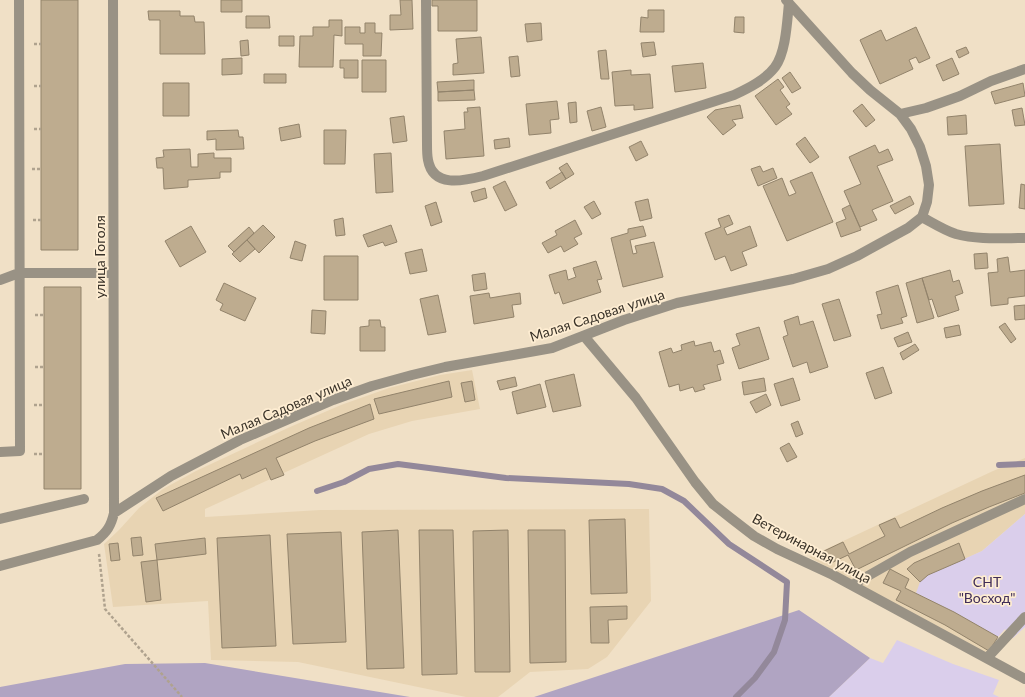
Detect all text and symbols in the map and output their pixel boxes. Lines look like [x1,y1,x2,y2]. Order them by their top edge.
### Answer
street label: улица Гоголя [91,215,108,299]
street label: Малая Садовая улица [527,285,667,345]
street label: Малая Садовая улица [218,372,354,442]
street label: Ветеринарная улица [749,509,875,587]
park label: СНТ "Восход" [959,573,1015,606]

